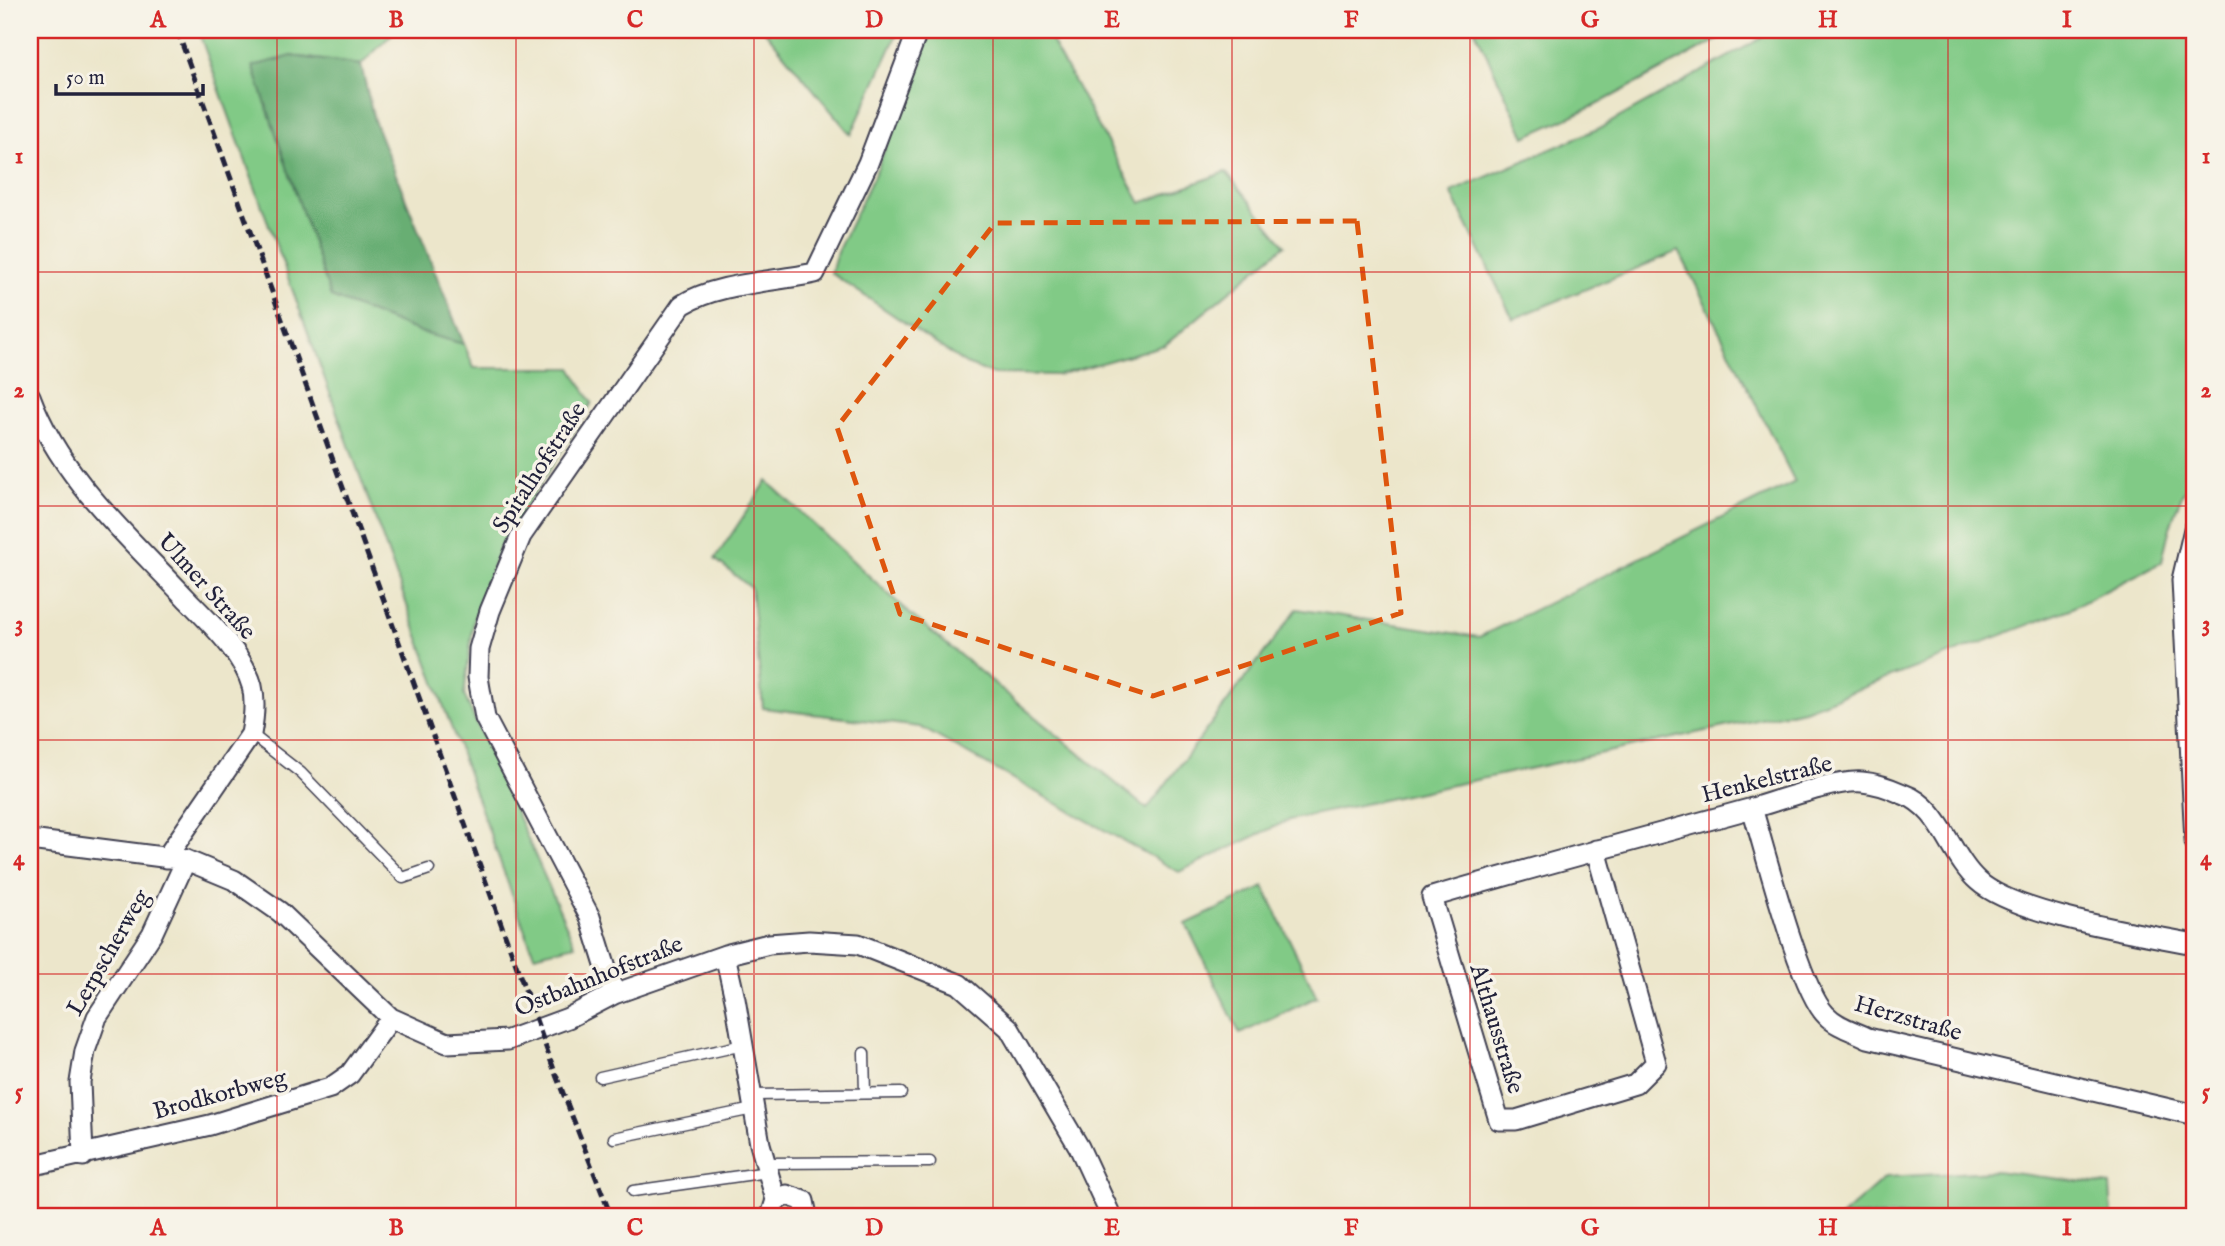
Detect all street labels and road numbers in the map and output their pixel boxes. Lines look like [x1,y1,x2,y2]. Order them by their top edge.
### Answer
street label: Spitalhofstraße [486,397,594,539]
street label: Ulmer Straße [150,527,262,647]
street label: Henkelstraße [1698,749,1836,811]
street label: Lerpscherweg [60,883,158,1022]
street label: Ostbahnhofstraße [510,929,688,1025]
street label: Althausstraße [1461,959,1530,1098]
street label: Herzstraße [1851,989,1965,1049]
street label: Brodkorbweg [150,1062,291,1128]

